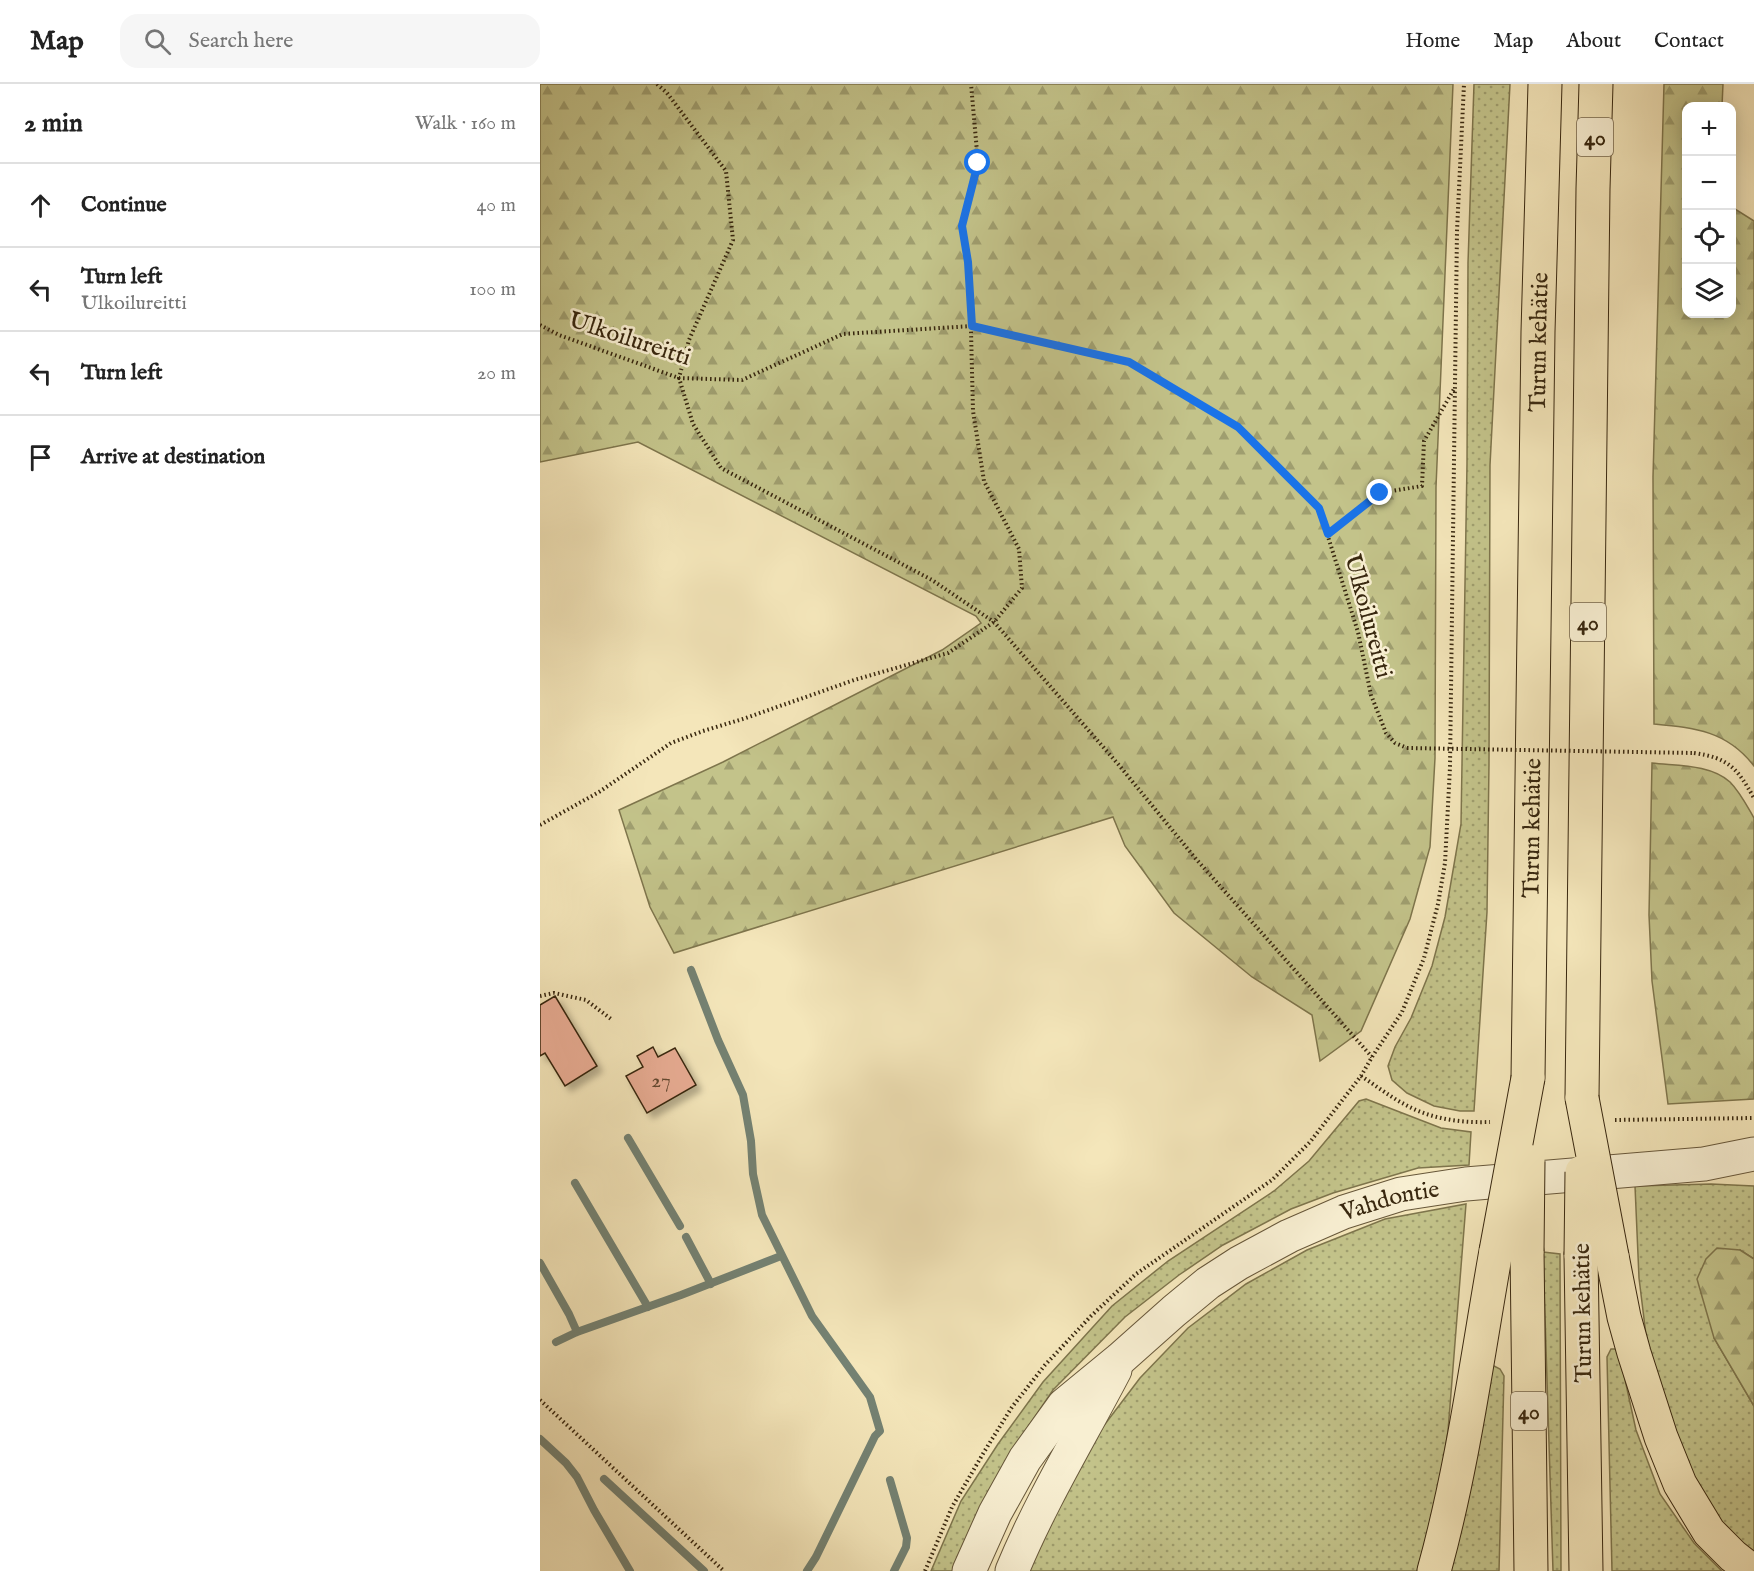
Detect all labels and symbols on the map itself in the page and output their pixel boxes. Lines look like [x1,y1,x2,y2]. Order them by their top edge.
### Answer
road number: 40 [1577,118,1613,156]
route start [964,149,990,175]
street label: Turun kehätie [1523,272,1557,412]
street label: Ulkoilureitti [564,305,695,374]
route end [1366,479,1392,505]
street label: Ulkoilureitti [1336,551,1399,682]
road number: 40 [1570,603,1606,641]
street label: Turun kehätie [1516,758,1549,898]
house number: 27 [651,1068,671,1095]
street label: Vahdontie [1336,1174,1442,1229]
street label: Turun kehätie [1567,1243,1600,1383]
road number: 40 [1511,1392,1547,1430]

